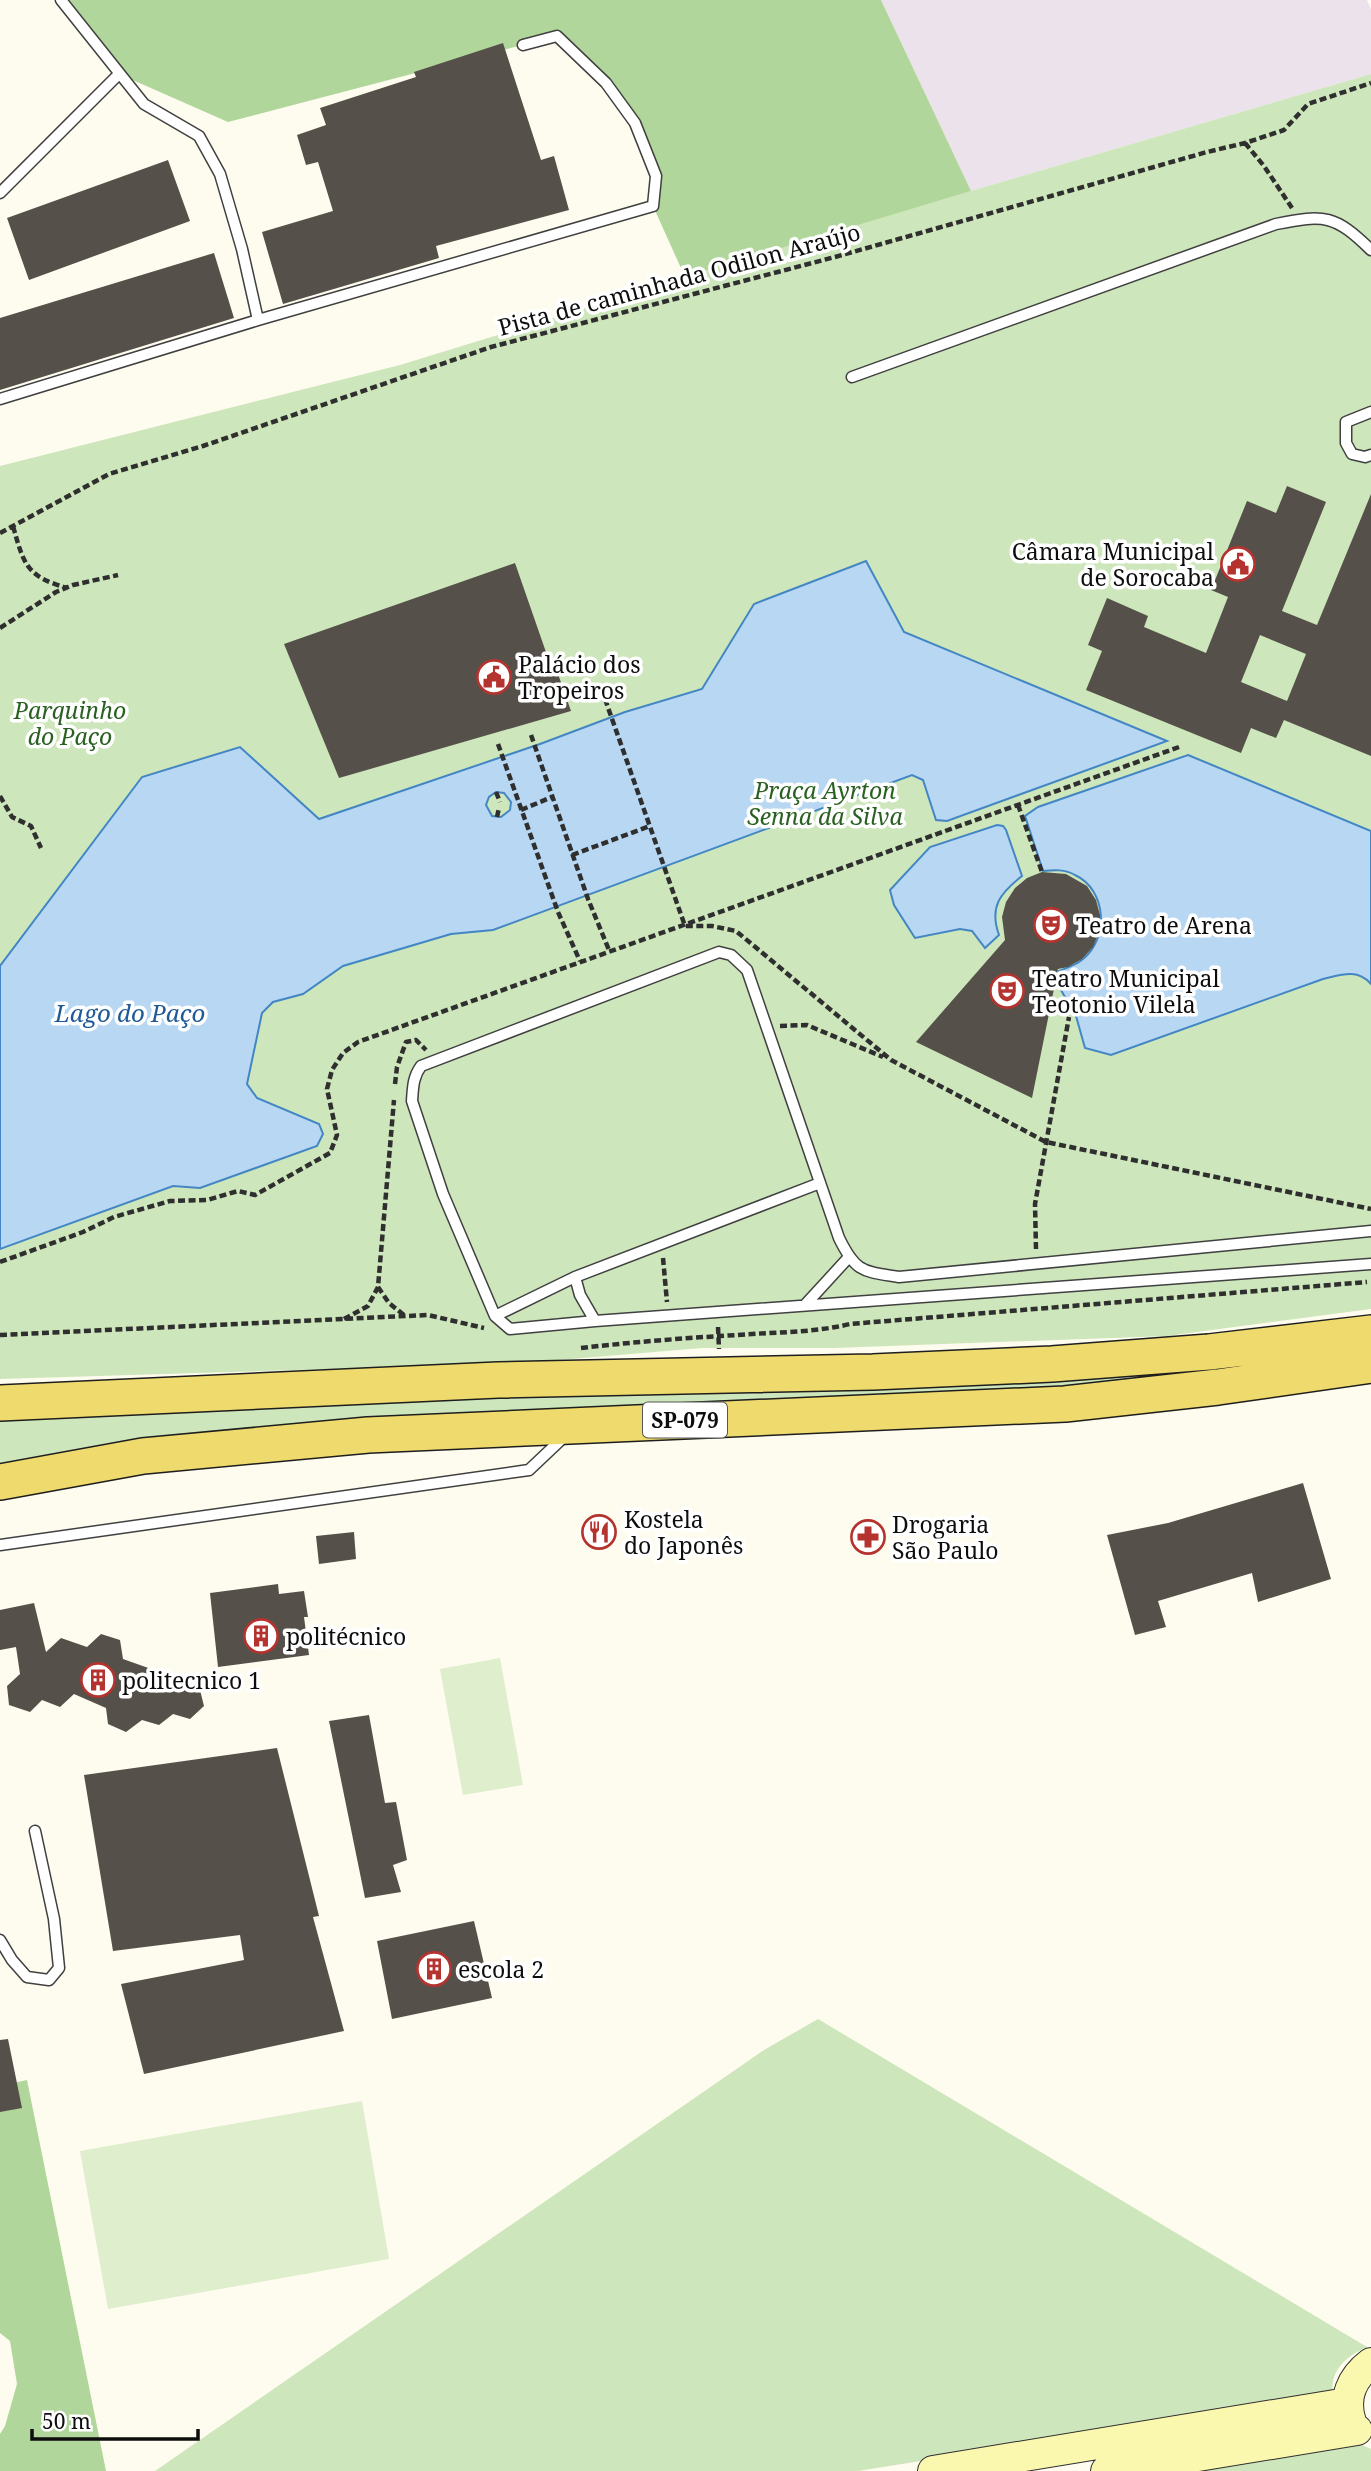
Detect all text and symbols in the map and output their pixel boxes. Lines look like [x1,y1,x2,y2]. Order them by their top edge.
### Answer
street label: Pista de caminhada Odilon Araújo [494,215,864,343]
place label: Câmara Municipal de Sorocaba [1012,535,1214,593]
public building icon: Câmara Municipal de Sorocaba [1219,545,1257,583]
place label: Palácio dos Tropeiros [518,648,641,706]
public building icon: Palácio dos Tropeiros [475,658,513,696]
park label: Parquinho do Paço [13,694,126,752]
park label: Praça Ayrton Senna da Silva [747,774,903,832]
theatre icon: Teatro de Arena [1032,906,1070,944]
place label: Teatro de Arena [1076,909,1252,941]
place label: Teatro Municipal Teotonio Vilela [1032,962,1220,1020]
theatre icon: Teatro Municipal Teotonio Vilela [988,972,1026,1010]
water label: Lago do Paço [54,996,205,1029]
road number: SP-079 [643,1402,727,1438]
place label: Kostela do Japonês [624,1503,743,1561]
place label: Drogaria São Paulo [892,1508,999,1566]
restaurant icon: Kostela do Japonês [580,1513,618,1551]
pharmacy icon: Drogaria São Paulo [849,1518,887,1556]
building icon: politécnico [242,1617,280,1655]
place label: politécnico [286,1620,406,1652]
building icon: politecnico 1 [79,1661,117,1699]
place label: politecnico 1 [122,1664,261,1696]
building icon: escola 2 [415,1950,453,1988]
place label: escola 2 [458,1953,544,1985]
scale bar [32,2398,198,2442]
text: 50 m [42,2407,91,2435]

